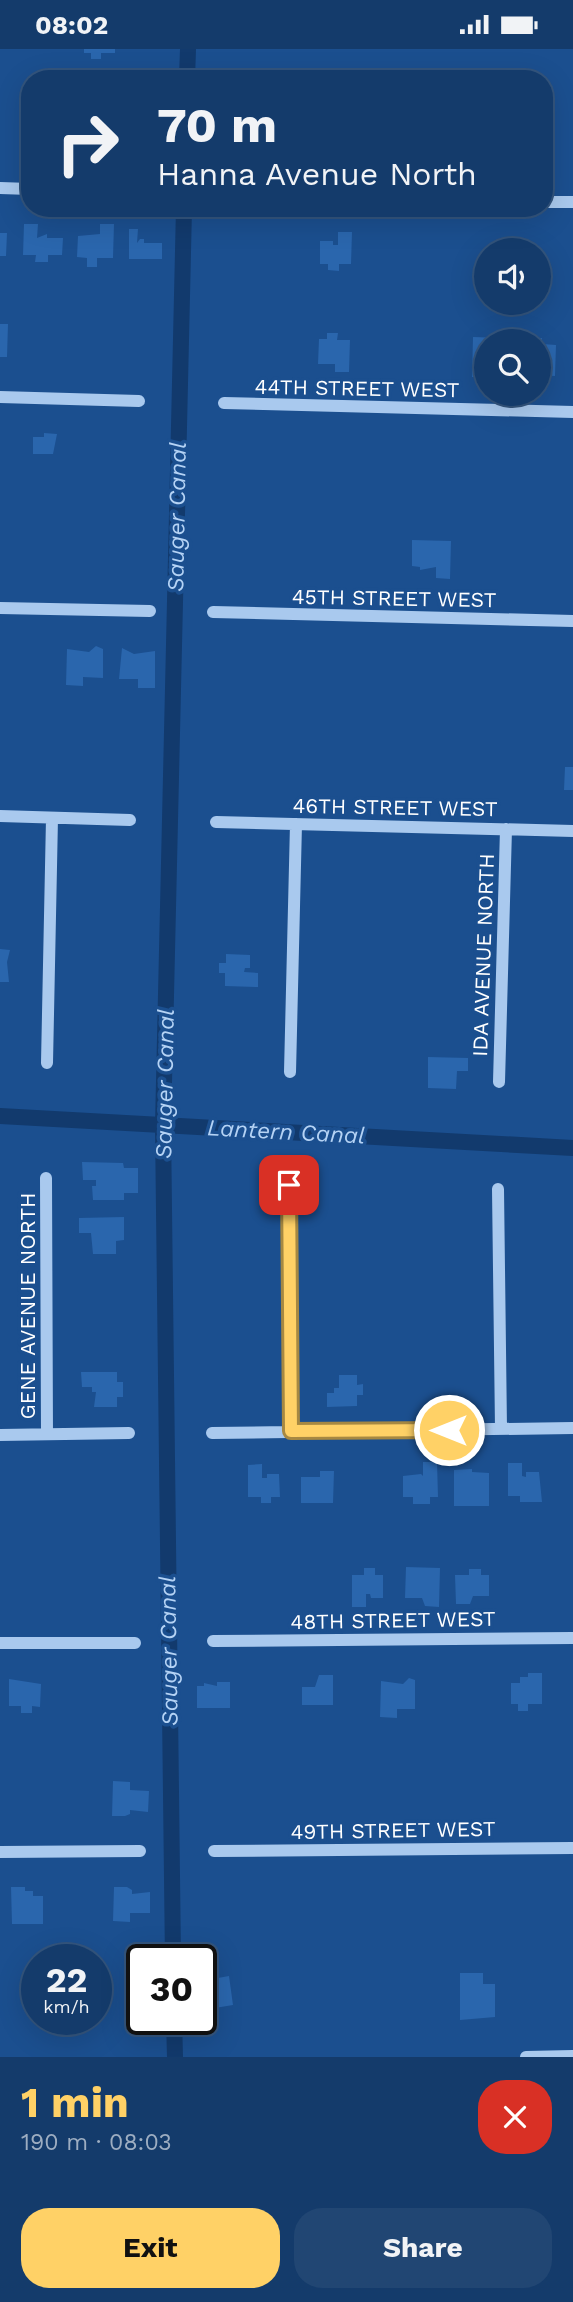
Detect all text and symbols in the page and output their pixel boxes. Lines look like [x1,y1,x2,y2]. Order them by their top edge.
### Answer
text: 08:02 [35,10,108,40]
text: 70 m [157,96,277,154]
icon: right [42,98,133,189]
text: Hanna Avenue North [157,155,477,193]
map controls [474,238,551,406]
button: sound [474,238,551,315]
button: search [474,329,551,406]
street label: 44TH STREET WEST [254,374,460,402]
water label: Sauger Canal [162,442,192,592]
street label: 45TH STREET WEST [292,584,497,612]
street label: 46TH STREET WEST [292,793,498,821]
street label: IDA AVENUE NORTH [467,853,499,1057]
water label: Sauger Canal [150,1009,180,1159]
water label: Lantern Canal [206,1114,366,1150]
pin [259,1155,319,1215]
icon: arrive [270,1166,308,1204]
street label: GENE AVENUE NORTH [15,1193,40,1419]
position arrow [412,1393,486,1467]
water label: Sauger Canal [154,1576,184,1726]
street label: 48TH STREET WEST [290,1606,496,1634]
street label: 49TH STREET WEST [290,1816,496,1844]
speed limit sign: 30 [126,1944,217,2035]
text: 22 [46,1959,87,2001]
text: km/h [43,1996,90,2017]
text: 1 min [21,2078,129,2127]
button: close [478,2080,552,2154]
text: 190 m · 08:03 [21,2129,172,2156]
button: Exit [21,2208,280,2288]
button: Share [294,2208,552,2288]

